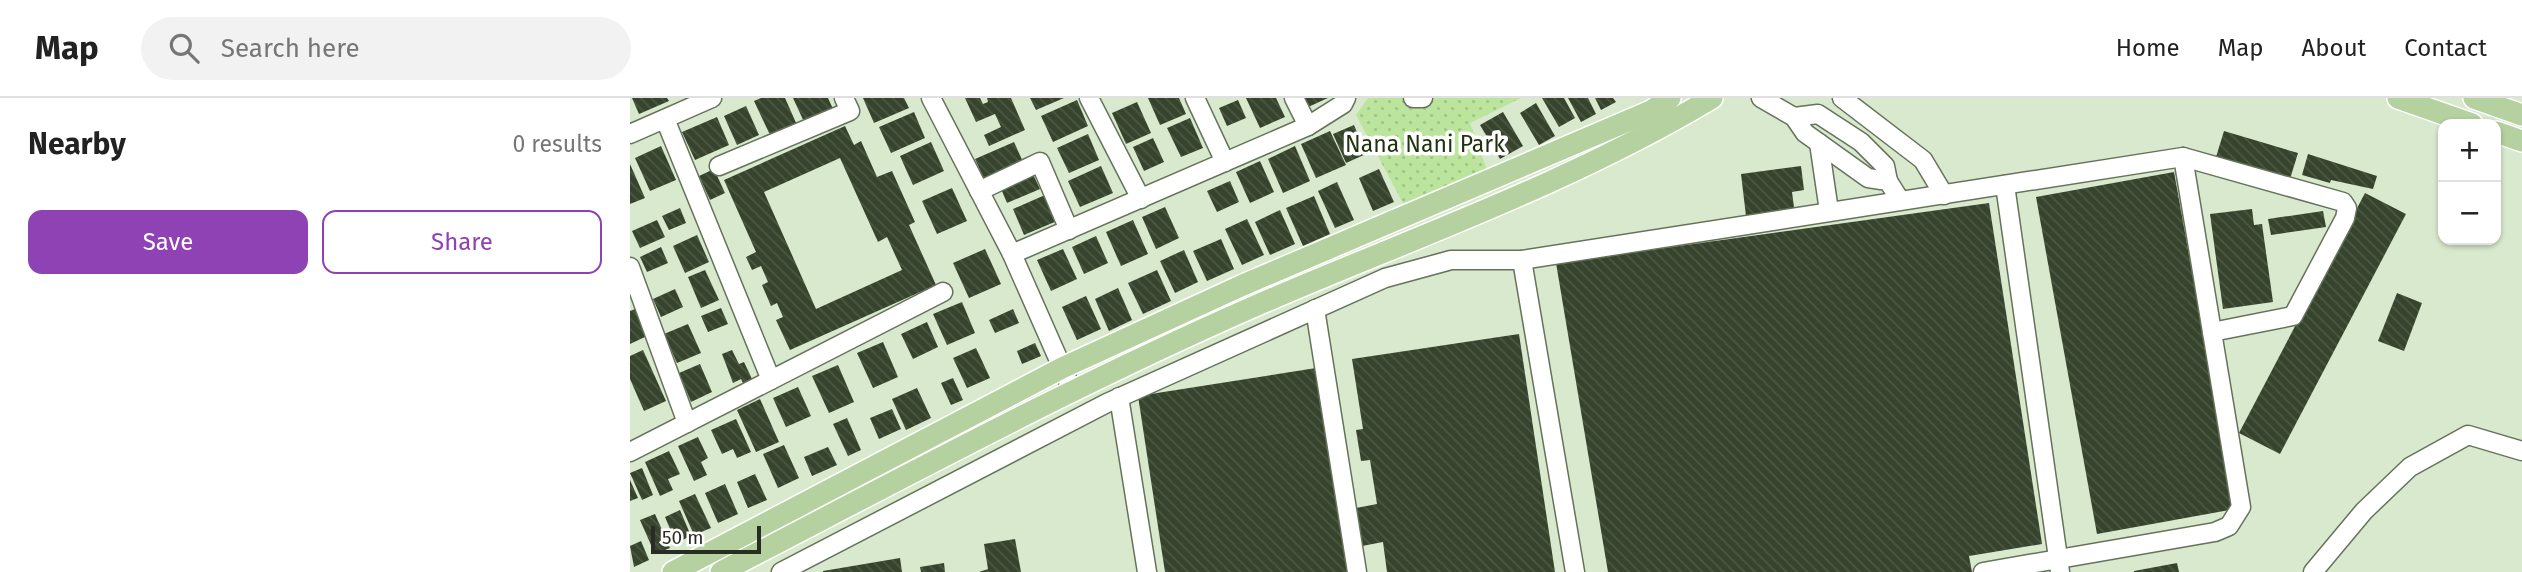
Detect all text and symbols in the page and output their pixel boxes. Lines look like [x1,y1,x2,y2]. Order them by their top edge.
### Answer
search box [141,17,631,80]
text: Map [35,28,99,68]
icon: search [165,29,203,67]
text: Search here [221,33,360,64]
text: Home [2116,34,2180,62]
text: Map [2218,34,2264,62]
text: About [2302,34,2366,62]
text: Contact [2404,34,2487,62]
map controls [2438,119,2501,245]
button: + [2438,119,2501,182]
text: Nearby [28,126,126,162]
text: 0 results [512,130,602,158]
park label: Nana Nani Park [1345,130,1505,158]
button: − [2438,182,2501,245]
button: Save [28,210,308,274]
button: Share [322,210,602,274]
scale bar [651,523,761,555]
text: 50 m [662,526,703,549]

